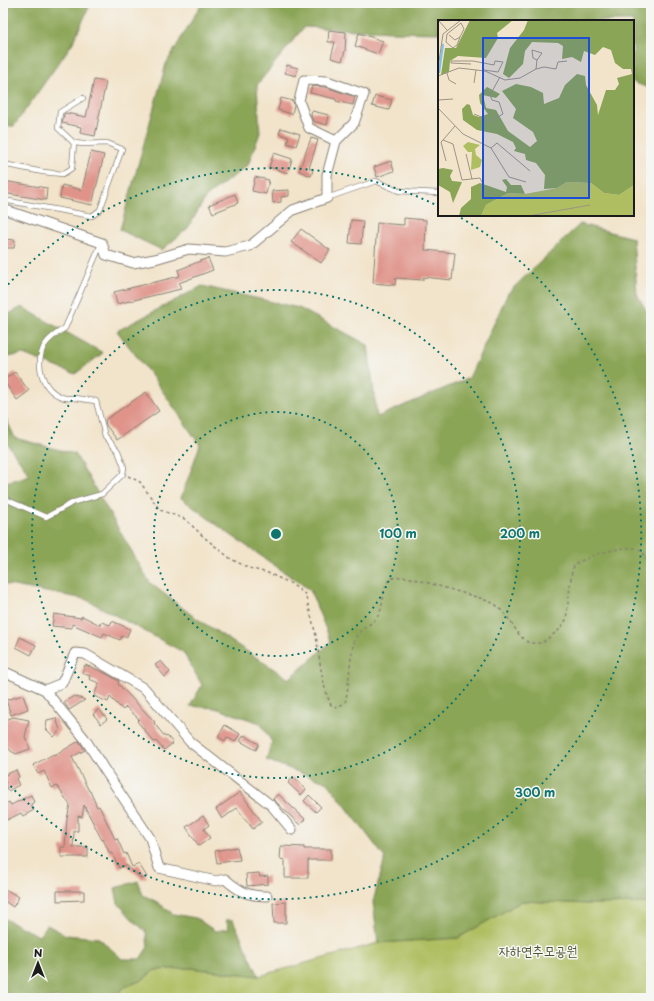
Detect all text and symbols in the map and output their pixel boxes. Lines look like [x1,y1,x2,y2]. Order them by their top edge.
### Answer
inset map [438,20,634,216]
text: 100 m [379,524,417,542]
text: 200 m [500,524,540,542]
centre of rings [269,527,283,541]
text: 300 m [515,783,555,801]
park label: 자하연추모공원 [499,940,577,961]
north arrow [18,943,58,983]
text: N [34,944,43,961]

